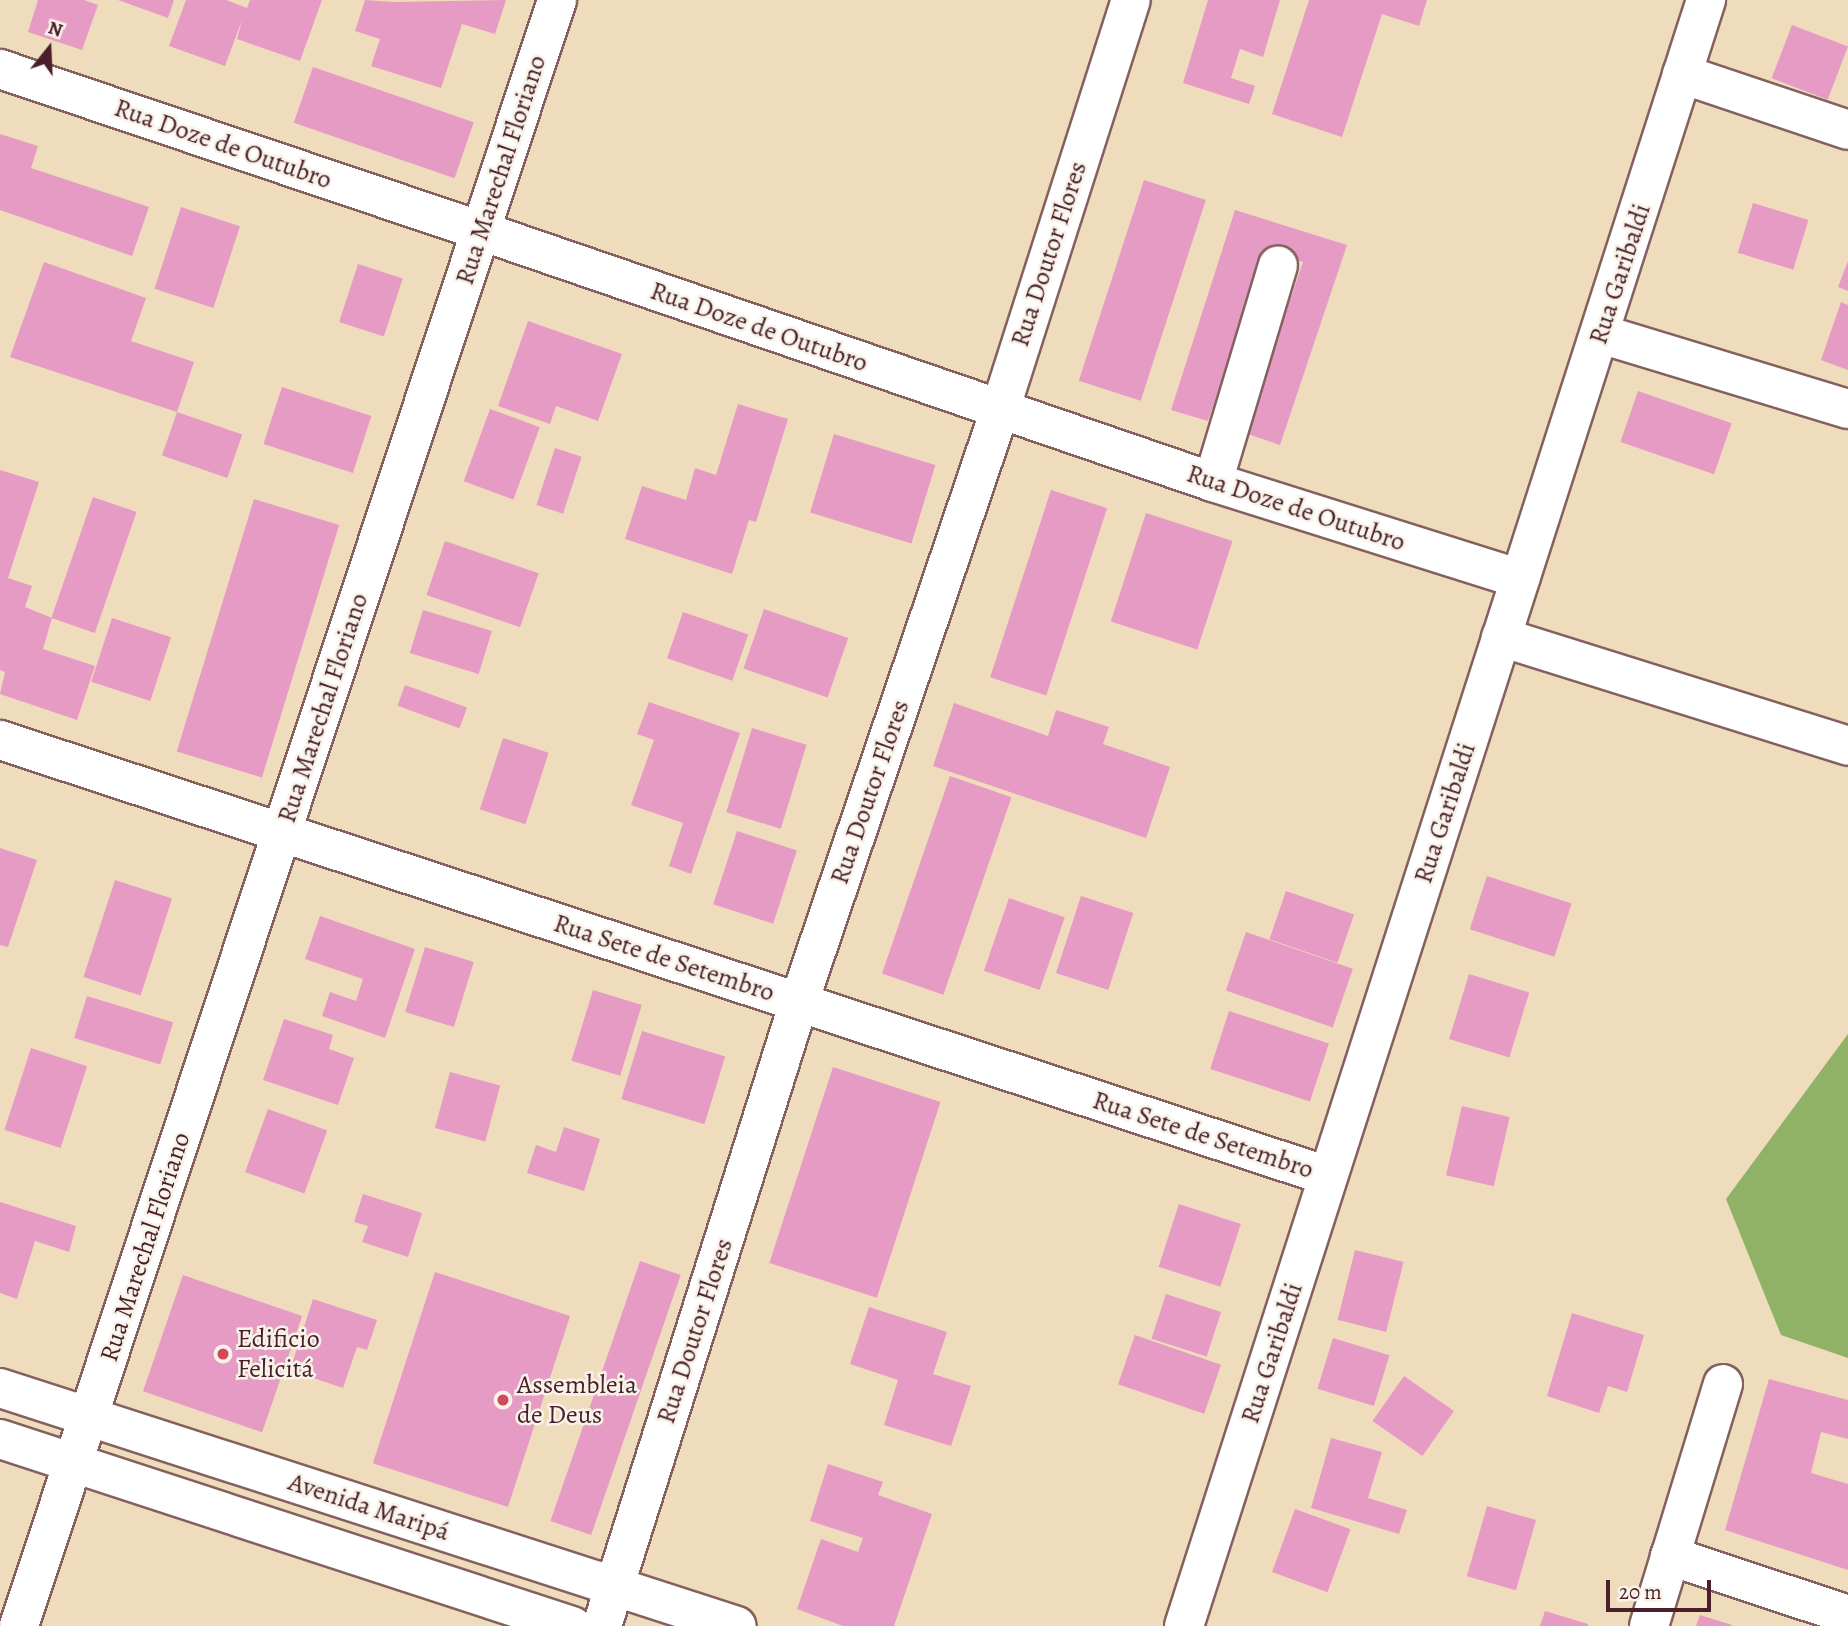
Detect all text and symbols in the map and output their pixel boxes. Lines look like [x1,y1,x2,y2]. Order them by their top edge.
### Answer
north arrow [14,14,84,84]
text: N [45,15,66,44]
street label: Rua Marechal Floriano [449,51,553,289]
street label: Rua Doze de Outubro [110,92,336,196]
street label: Rua Doutor Flores [1004,158,1094,350]
street label: Rua Garibaldi [1583,200,1657,348]
street label: Rua Doze de Outubro [646,275,872,379]
street label: Rua Doze de Outubro [1183,458,1409,558]
street label: Rua Marechal Floriano [271,589,375,827]
street label: Rua Doutor Flores [824,696,916,888]
street label: Rua Garibaldi [1408,739,1482,887]
street label: Rua Sete de Setembro [550,908,778,1008]
street label: Rua Sete de Setembro [1089,1085,1317,1185]
street label: Rua Marechal Floriano [93,1128,197,1366]
street label: Rua Doutor Flores [650,1235,740,1427]
street label: Rua Garibaldi [1235,1279,1309,1427]
place label: Edificio Felicitá [237,1323,320,1384]
marker: Edificio Felicitá [215,1346,231,1362]
place label: Assembleia de Deus [517,1369,637,1430]
marker: Assembleia de Deus [495,1392,511,1408]
street label: Avenida Maripá [285,1466,453,1548]
scale bar [1610,1566,1715,1610]
text: 20 m [1619,1578,1662,1606]

